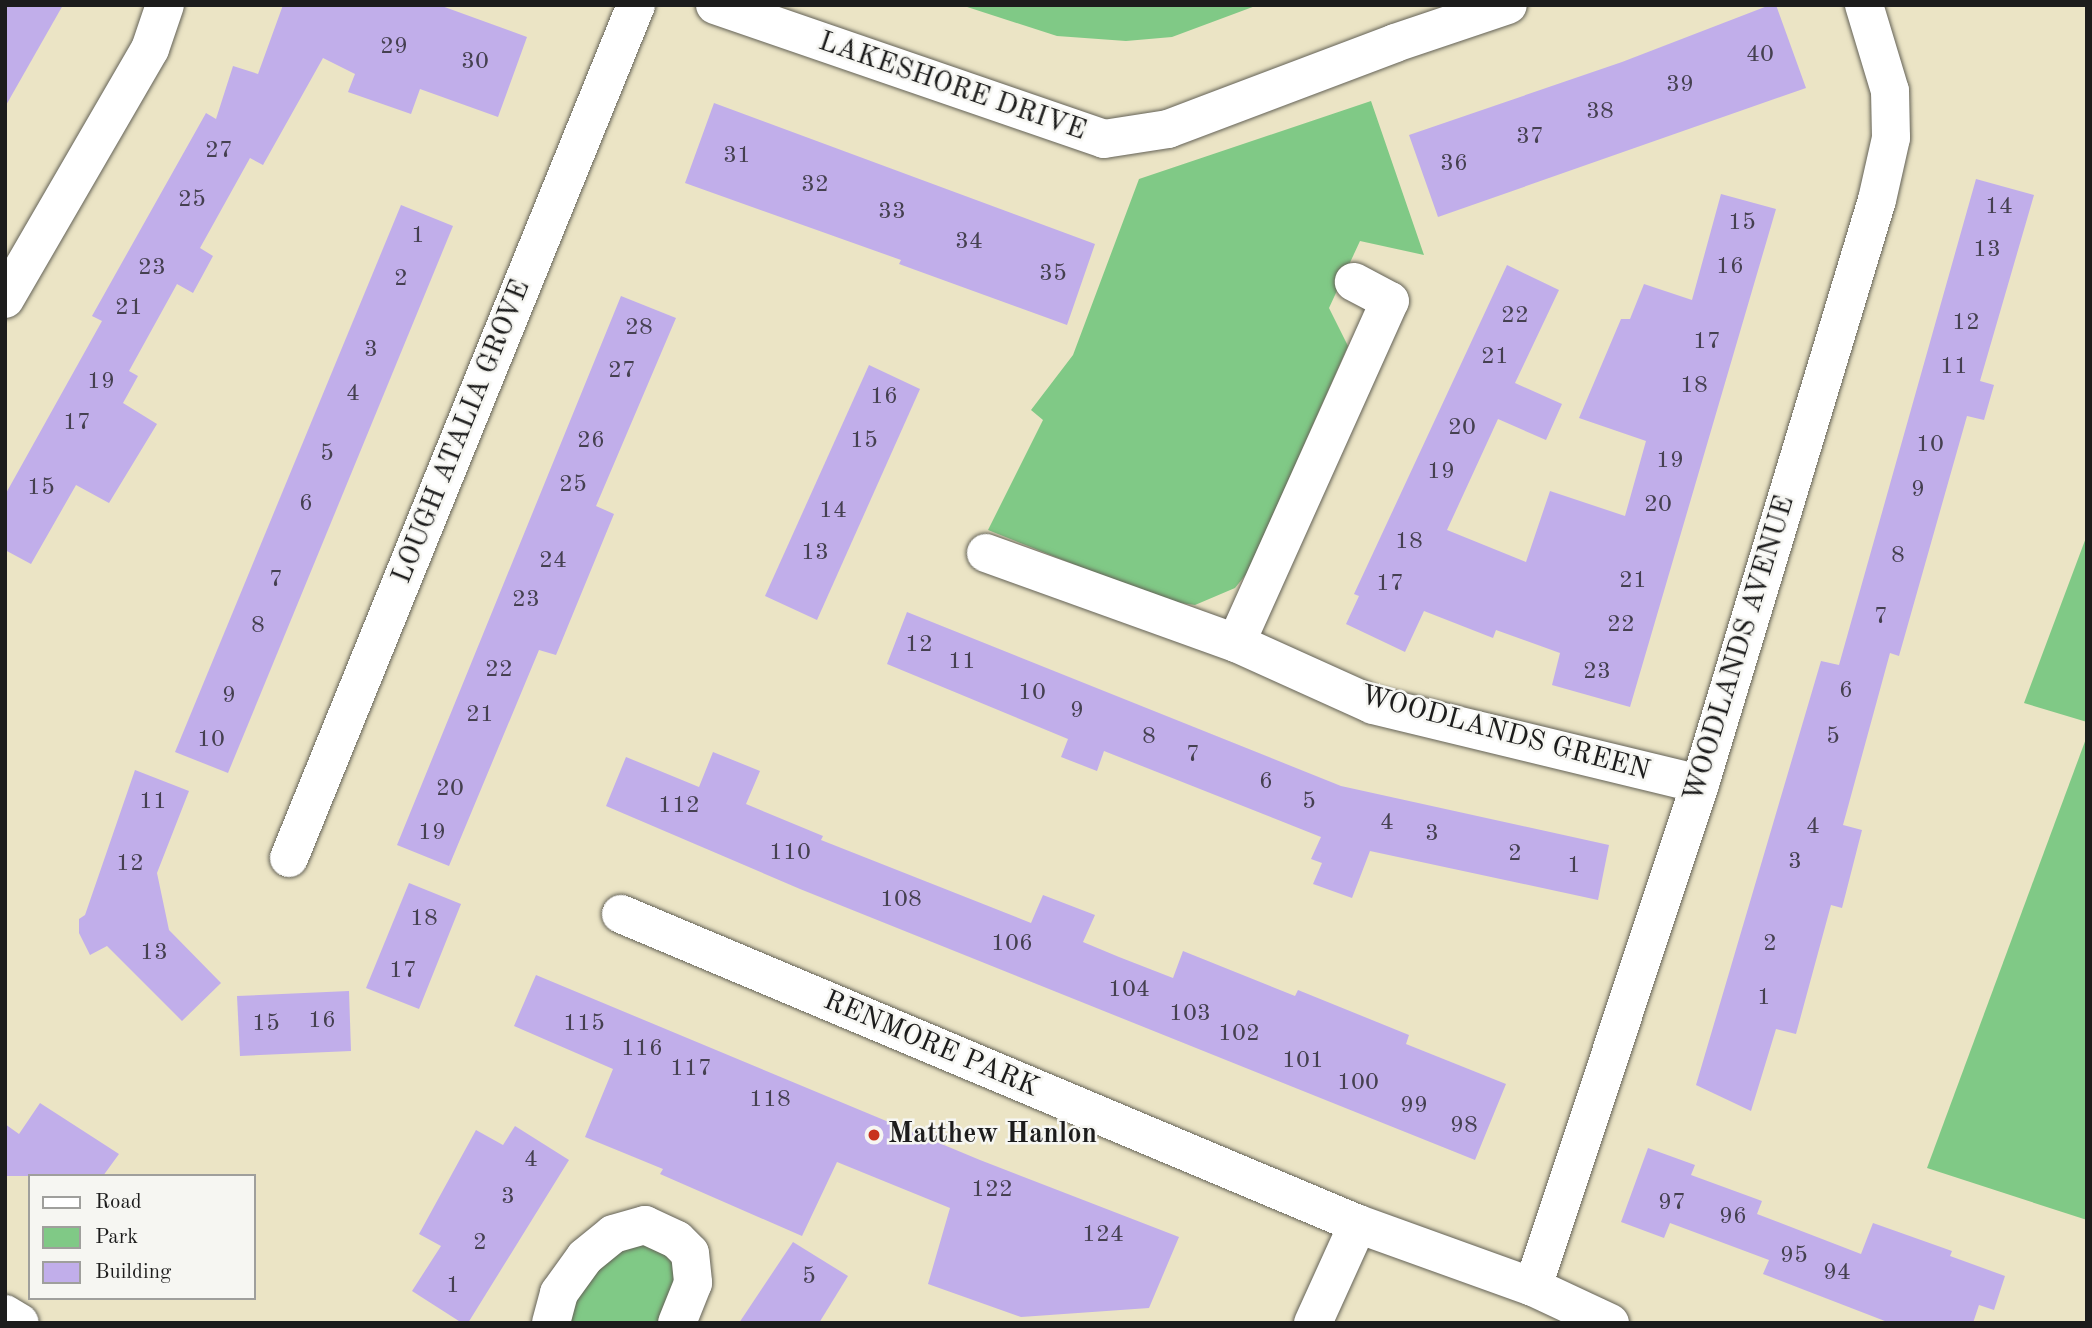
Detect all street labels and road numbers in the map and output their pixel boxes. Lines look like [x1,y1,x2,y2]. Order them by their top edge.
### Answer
street label: LAKESHORE DRIVE [814,25,1090,149]
street label: LOUGH ATALIA GROVE [386,275,538,589]
street label: WOODLANDS AVENUE [1677,492,1803,806]
street label: WOODLANDS GREEN [1357,679,1653,789]
street label: RENMORE PARK [818,984,1044,1106]

